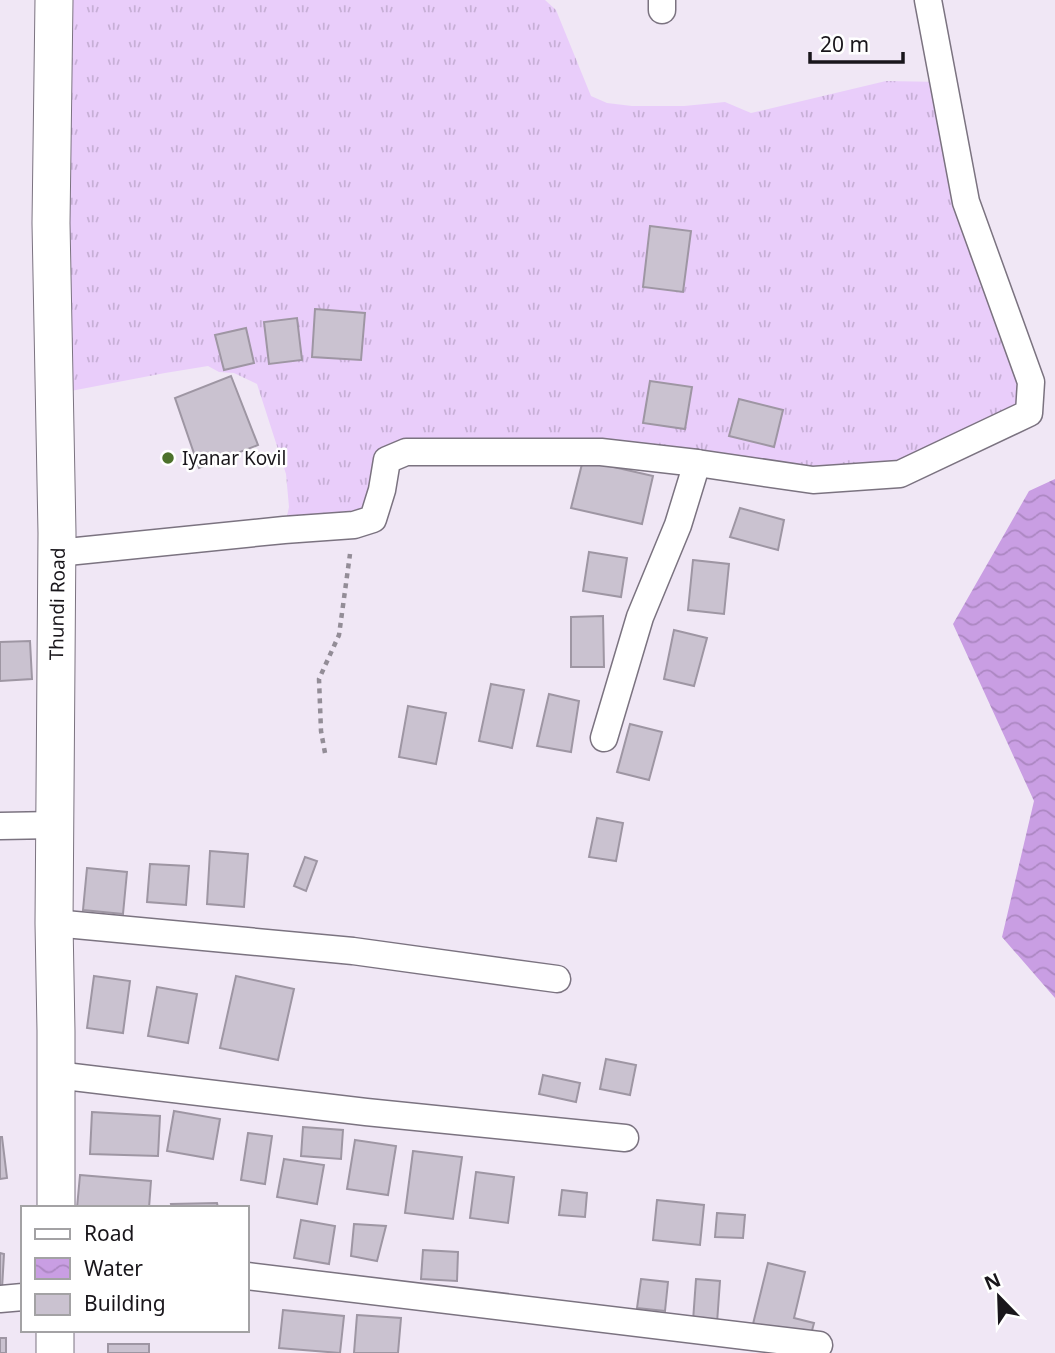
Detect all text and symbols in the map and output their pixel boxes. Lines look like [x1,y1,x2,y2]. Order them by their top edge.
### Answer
scale bar [810,21,903,65]
text: 20 m [820,30,869,58]
place label: Iyanar Kovil [182,445,286,471]
marker: Iyanar Kovil [160,450,176,466]
street label: Thundi Road [43,547,71,661]
legend [21,1206,248,1332]
text: Road [84,1219,134,1247]
text: Water [84,1254,143,1282]
north arrow [964,1262,1034,1332]
text: N [980,1266,1005,1296]
text: Building [84,1289,166,1317]

